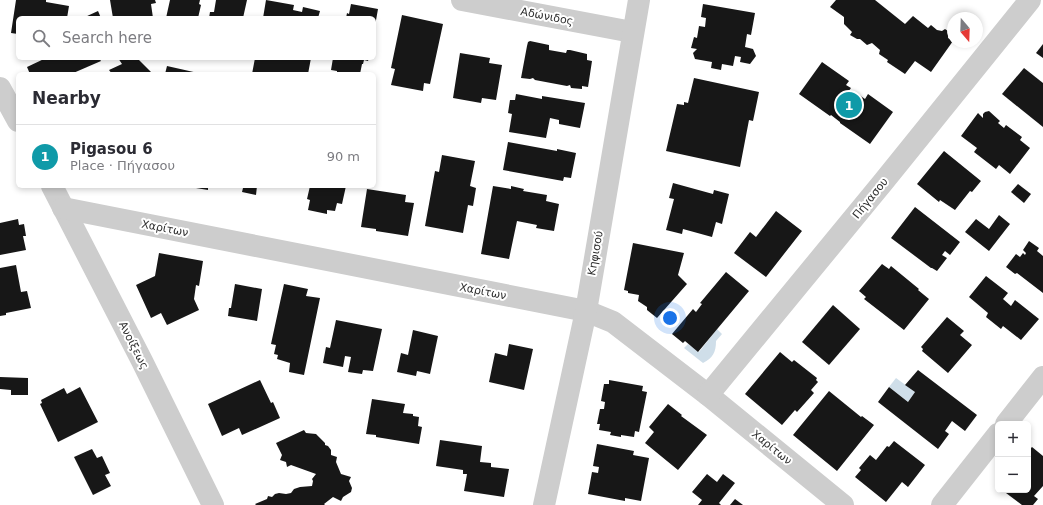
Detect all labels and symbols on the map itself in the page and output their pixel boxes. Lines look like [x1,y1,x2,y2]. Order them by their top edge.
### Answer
street label: Αδώνιδος [520,5,574,28]
north arrow [947,12,983,48]
pin: 1 [836,90,862,120]
street label: Πήγασου [850,175,891,221]
street label: Χαρίτων [140,218,189,239]
street label: Κηφισού [585,230,606,276]
street label: Χαρίτων [458,281,507,302]
your location [660,308,680,328]
street label: Ανοίξεως [116,319,151,371]
street label: Χαρίτων [749,427,794,467]

